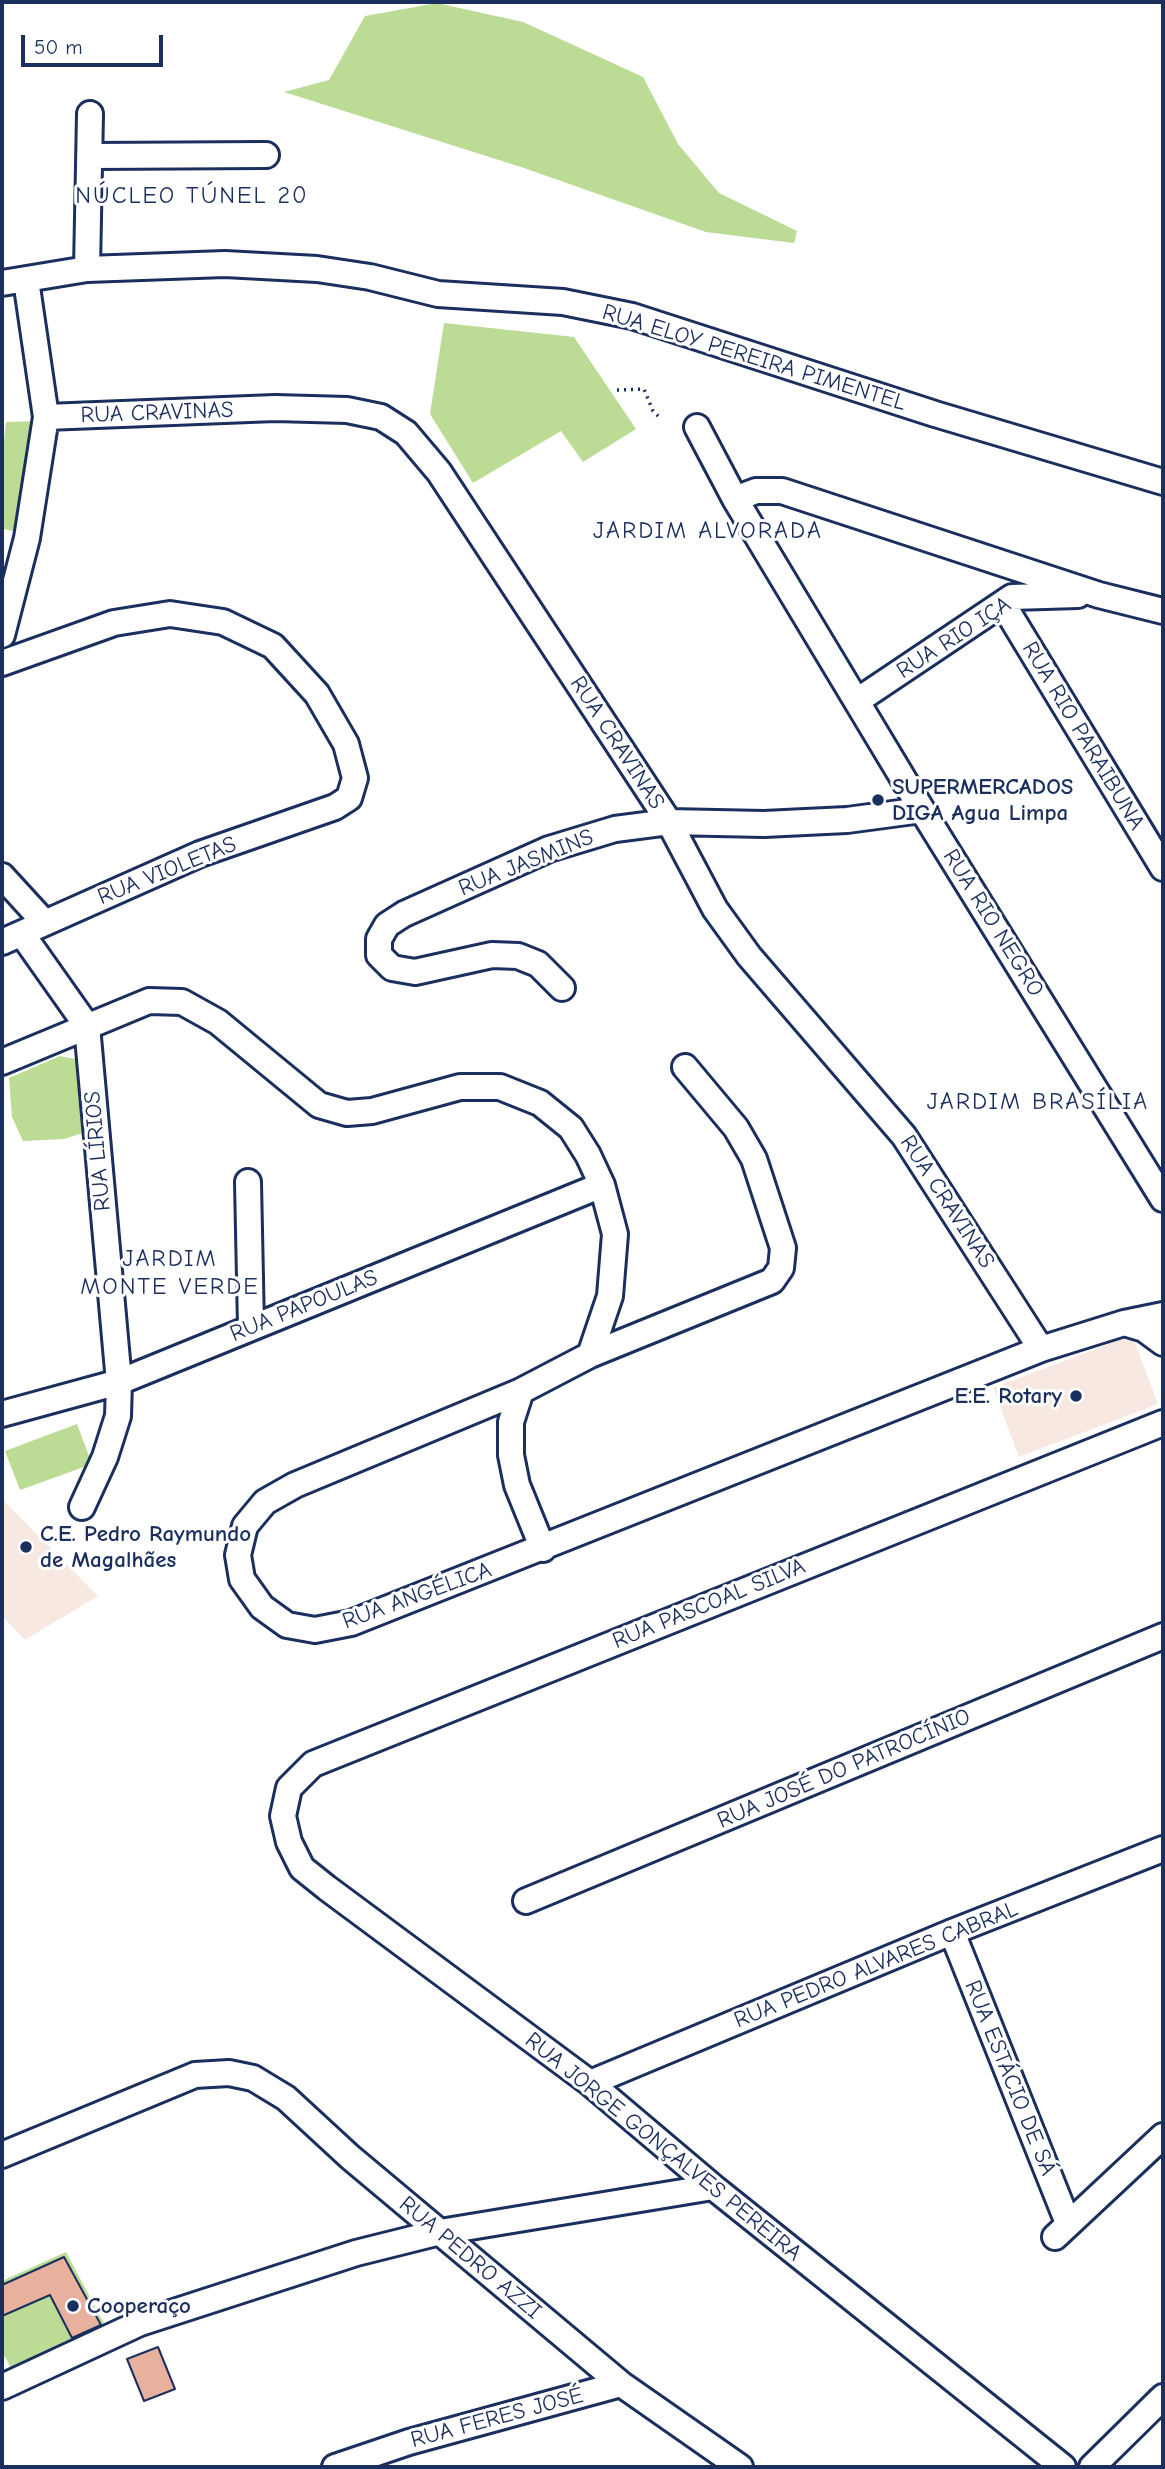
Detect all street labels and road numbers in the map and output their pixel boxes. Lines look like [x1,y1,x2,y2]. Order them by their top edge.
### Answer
street label: RUA ELOY PEREIRA PIMENTEL [599,299,909,417]
street label: RUA CRAVINAS [80,397,234,429]
street label: RUA RIO IÇA [892,591,1016,685]
street label: RUA RIO PARAIBUNA [1016,637,1150,835]
street label: RUA CRAVINAS [564,671,670,815]
street label: RUA JASMINS [455,823,597,903]
street label: RUA VIOLETAS [94,831,240,911]
street label: RUA RIO NEGRO [937,844,1049,1002]
street label: RUA LÍRIOS [79,1090,117,1212]
street label: RUA CRAVINAS [894,1130,1000,1274]
street label: RUA PAPOULAS [226,1264,382,1348]
street label: RUA PASCOAL SILVA [609,1553,809,1655]
street label: RUA ANGÉLICA [339,1556,495,1636]
street label: RUA JOSÉ DO PATROCÍNIO [713,1703,975,1835]
street label: RUA PEDRO ALVARES CABRAL [730,1895,1022,2035]
street label: RUA ESTÁCIO DE SÁ [958,1976,1062,2180]
street label: RUA JORGE GONÇALVES PEREIRA [519,2027,807,2267]
street label: RUA PEDRO AZZI [393,2191,547,2325]
street label: RUA FERES JOSÉ [408,2382,586,2454]

